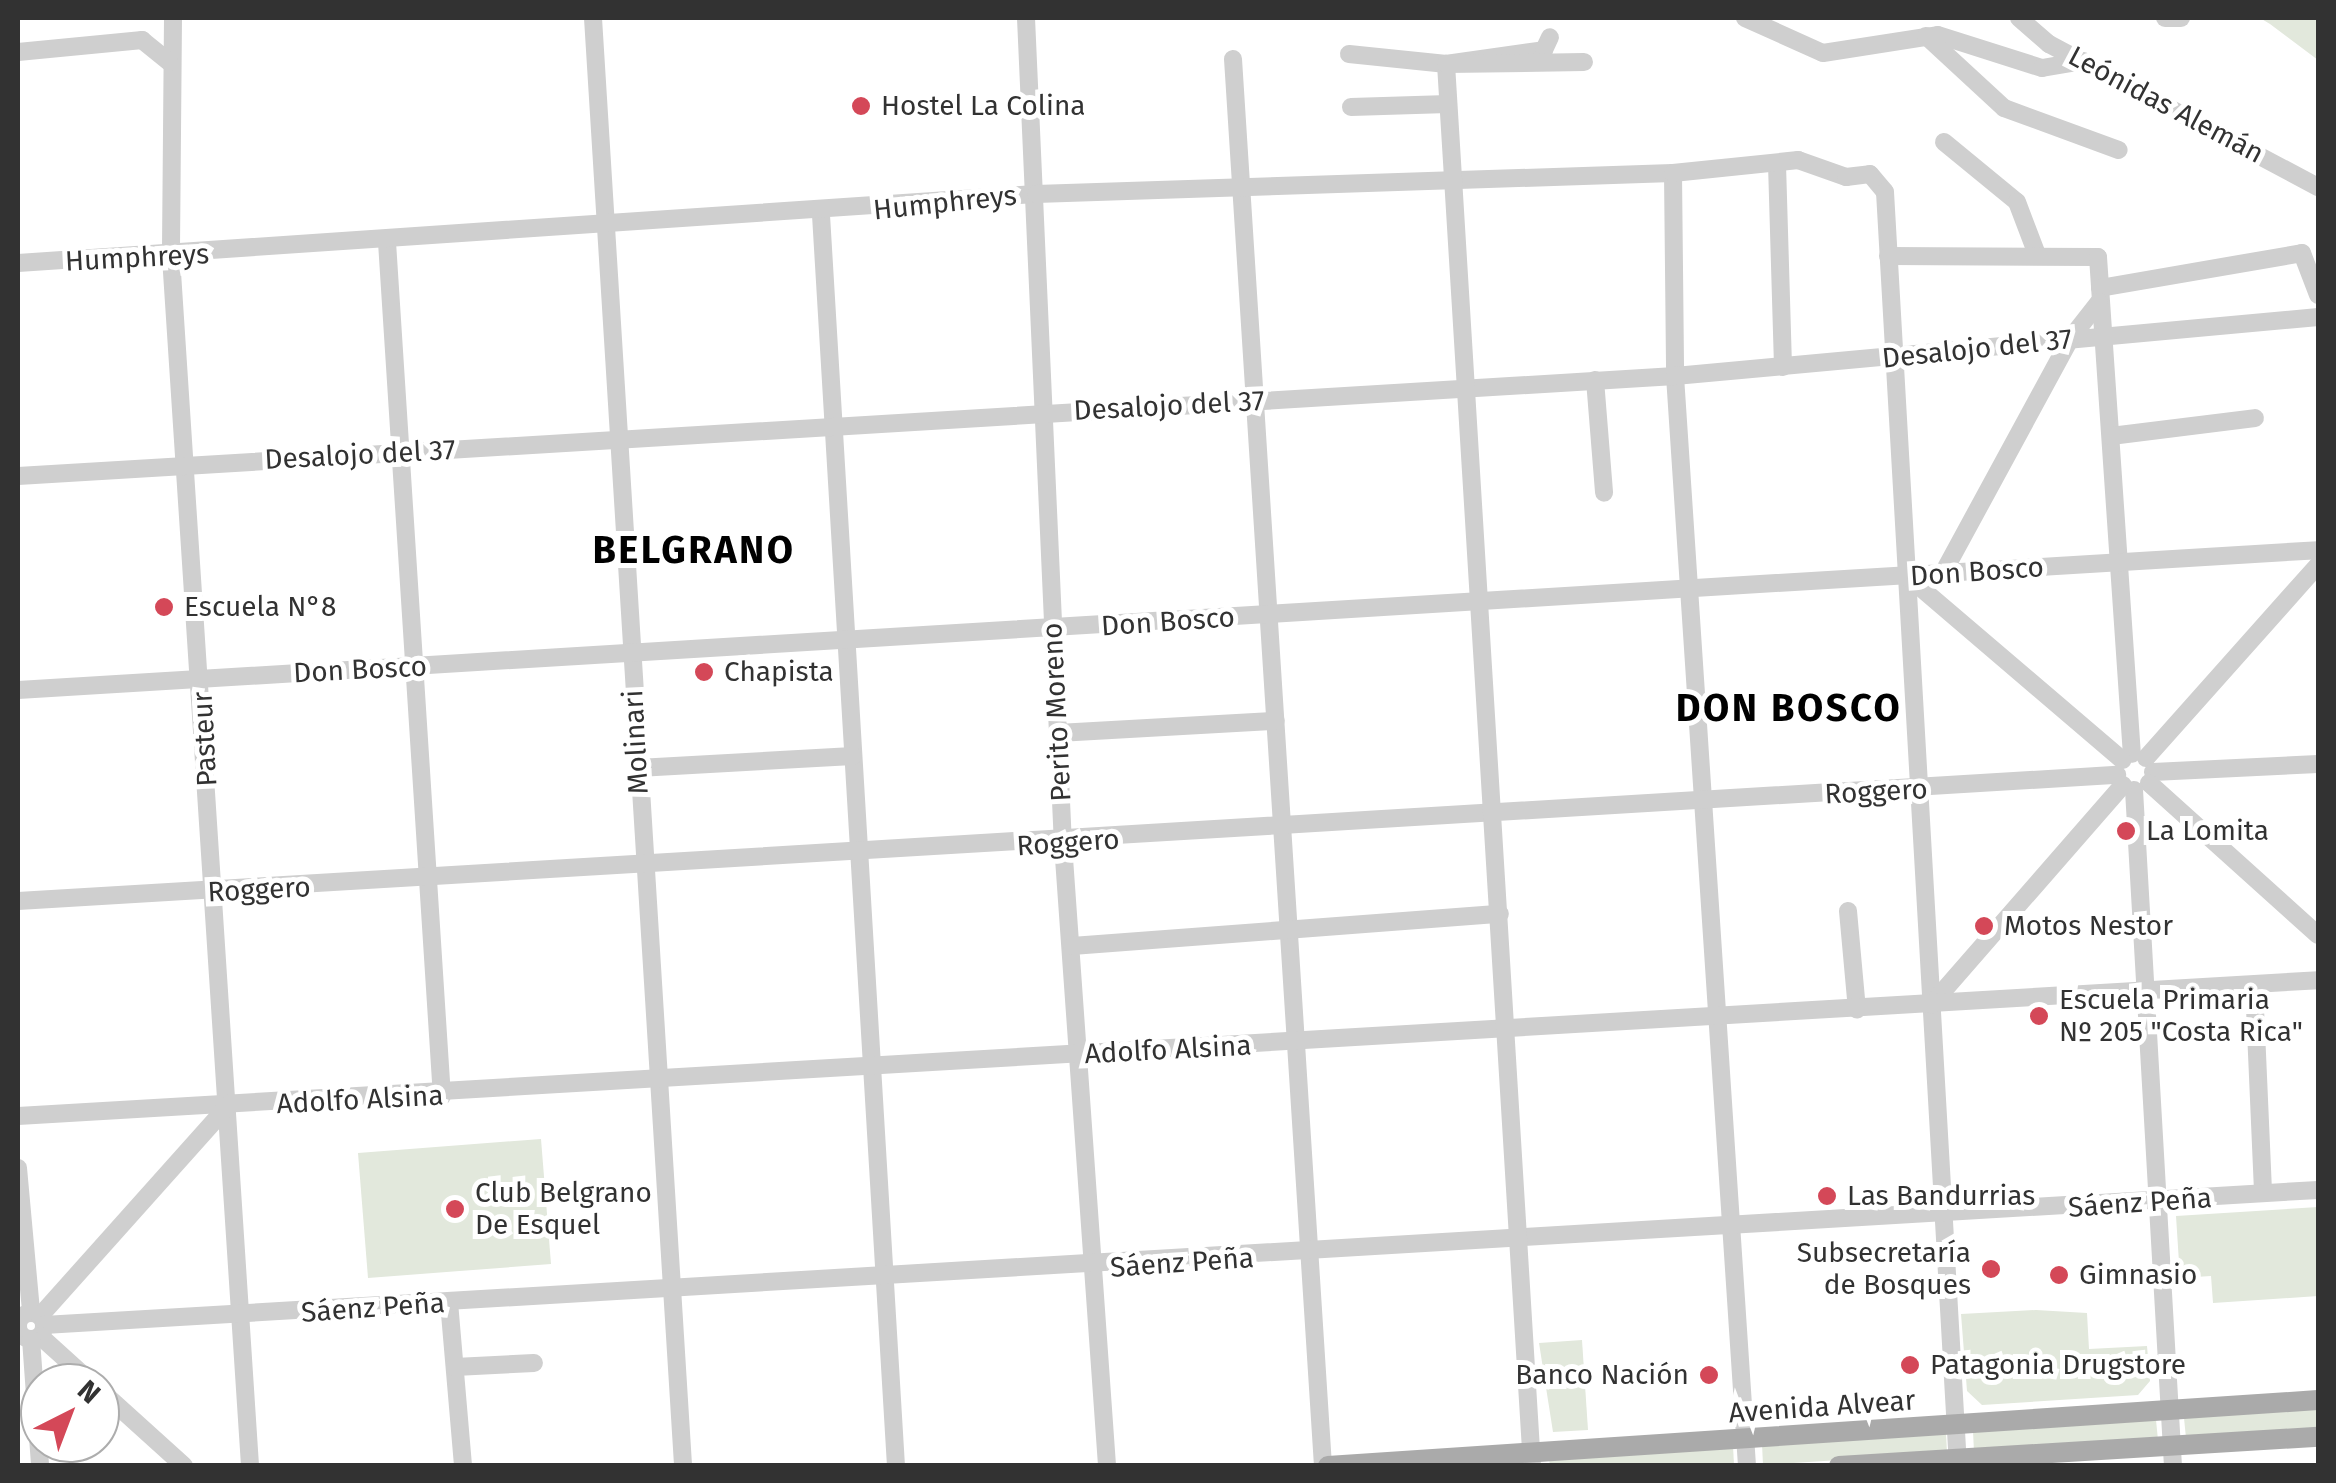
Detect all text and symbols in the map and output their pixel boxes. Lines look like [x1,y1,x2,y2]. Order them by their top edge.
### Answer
street label: Leónidas Alemán [2063,39,2269,171]
place label: Hostel La Colina [881,89,1086,123]
marker: Hostel La Colina [850,95,872,117]
street label: Humphreys [872,179,1018,227]
street label: Humphreys [64,237,210,279]
street label: Desalojo del 37 [1880,322,2074,376]
street label: Desalojo del 37 [1073,384,1265,428]
street label: Desalojo del 37 [264,433,456,477]
district label: BELGRANO [592,528,796,574]
street label: Don Bosco [1909,551,2045,593]
place label: Escuela N°8 [184,590,336,624]
marker: Escuela N°8 [153,596,175,618]
street label: Don Bosco [1100,601,1236,643]
street label: Perito Moreno [1036,622,1078,802]
street label: Don Bosco [292,650,428,690]
place label: Chapista [724,655,834,689]
marker: Chapista [693,661,715,683]
district label: DON BOSCO [1676,686,1902,732]
street label: Molinari [616,689,656,795]
street label: Pasteur [186,691,224,787]
street label: Roggero [1824,773,1928,811]
place label: La Lomita [2146,814,2269,848]
marker: La Lomita [2115,820,2137,842]
street label: Roggero [1015,823,1121,863]
street label: Roggero [207,871,311,909]
place label: Motos Nestor [2004,909,2173,943]
marker: Motos Nestor [1973,915,1995,937]
place label: Escuela Primaria Nº 205 "Costa Rica" [2059,983,2303,1049]
marker: Escuela Primaria Nº 205 "Costa Rica" [2028,1005,2050,1027]
street label: Adolfo Alsina [1084,1029,1252,1071]
street label: Adolfo Alsina [276,1079,444,1121]
place label: Club Belgrano De Esquel [475,1176,652,1242]
place label: Las Bandurrias [1847,1179,2035,1213]
street label: Sáenz Peña [2067,1181,2213,1225]
marker: Las Bandurrias [1816,1185,1838,1207]
marker: Club Belgrano De Esquel [444,1198,466,1220]
place label: Subsecretaría de Bosques [1797,1236,1971,1302]
street label: Sáenz Peña [1109,1241,1255,1285]
marker: Subsecretaría de Bosques [1980,1258,2002,1280]
place label: Gimnasio [2079,1258,2197,1292]
marker: Gimnasio [2048,1264,2070,1286]
street label: Sáenz Peña [300,1286,446,1330]
place label: Patagonia Drugstore [1930,1348,2186,1382]
marker: Patagonia Drugstore [1899,1354,1921,1376]
place label: Banco Nación [1515,1358,1689,1392]
north arrow [20,1363,120,1463]
marker: Banco Nación [1698,1364,1720,1386]
text: N [71,1373,107,1410]
street label: Avenida Alvear [1727,1384,1917,1430]

